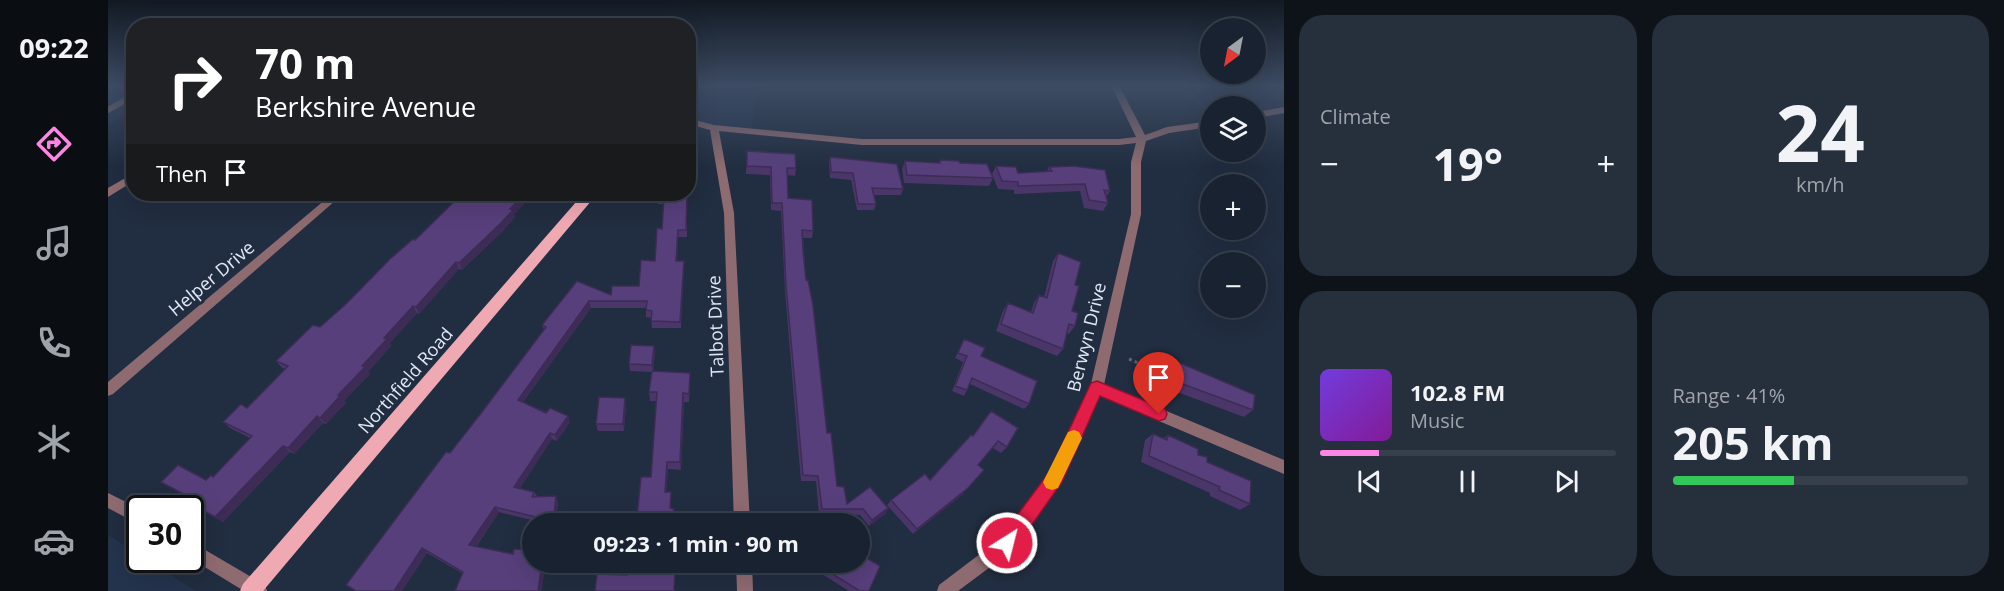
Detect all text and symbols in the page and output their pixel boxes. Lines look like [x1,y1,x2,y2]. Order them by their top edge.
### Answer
north arrow [1200,18,1266,84]
map controls [1200,18,1266,318]
text: 09:22 [19,29,89,66]
text: 70 m [255,34,355,91]
icon: right [156,42,234,120]
text: 24 [1776,79,1865,185]
text: Berkshire Avenue [255,88,476,125]
button: layers [1200,96,1266,162]
text: Climate [1320,103,1391,130]
icon: directions [33,123,75,165]
text: 19° [1432,133,1503,194]
text: − [1320,141,1339,186]
text: + [1597,141,1615,186]
icon: arrive [219,156,252,189]
text: Then [156,158,207,188]
text: km/h [1796,171,1845,198]
button: + [1200,174,1266,240]
icon: music [33,222,75,264]
street label: Helper Drive [163,235,259,321]
button: − [1200,252,1266,318]
street label: Talbot Drive [701,275,729,377]
street label: Berwyn Drive [1061,280,1111,394]
icon: phone [33,322,75,364]
street label: Northfield Road [352,322,458,438]
pin [1133,352,1184,414]
icon: arrive [1142,361,1175,394]
text: 102.8 FM [1410,377,1505,407]
text: Range · 41% [1673,382,1785,409]
text: Music [1410,407,1464,434]
text: 205 km [1673,412,1833,473]
icon: climate [33,421,75,463]
icon: previous [1353,465,1386,498]
icon: pause [1451,465,1484,498]
icon: next [1550,465,1583,498]
speed limit sign: 30 [126,495,204,573]
position arrow [975,511,1039,575]
icon: car [33,520,75,562]
text: 09:23 · 1 min · 90 m [593,528,799,558]

